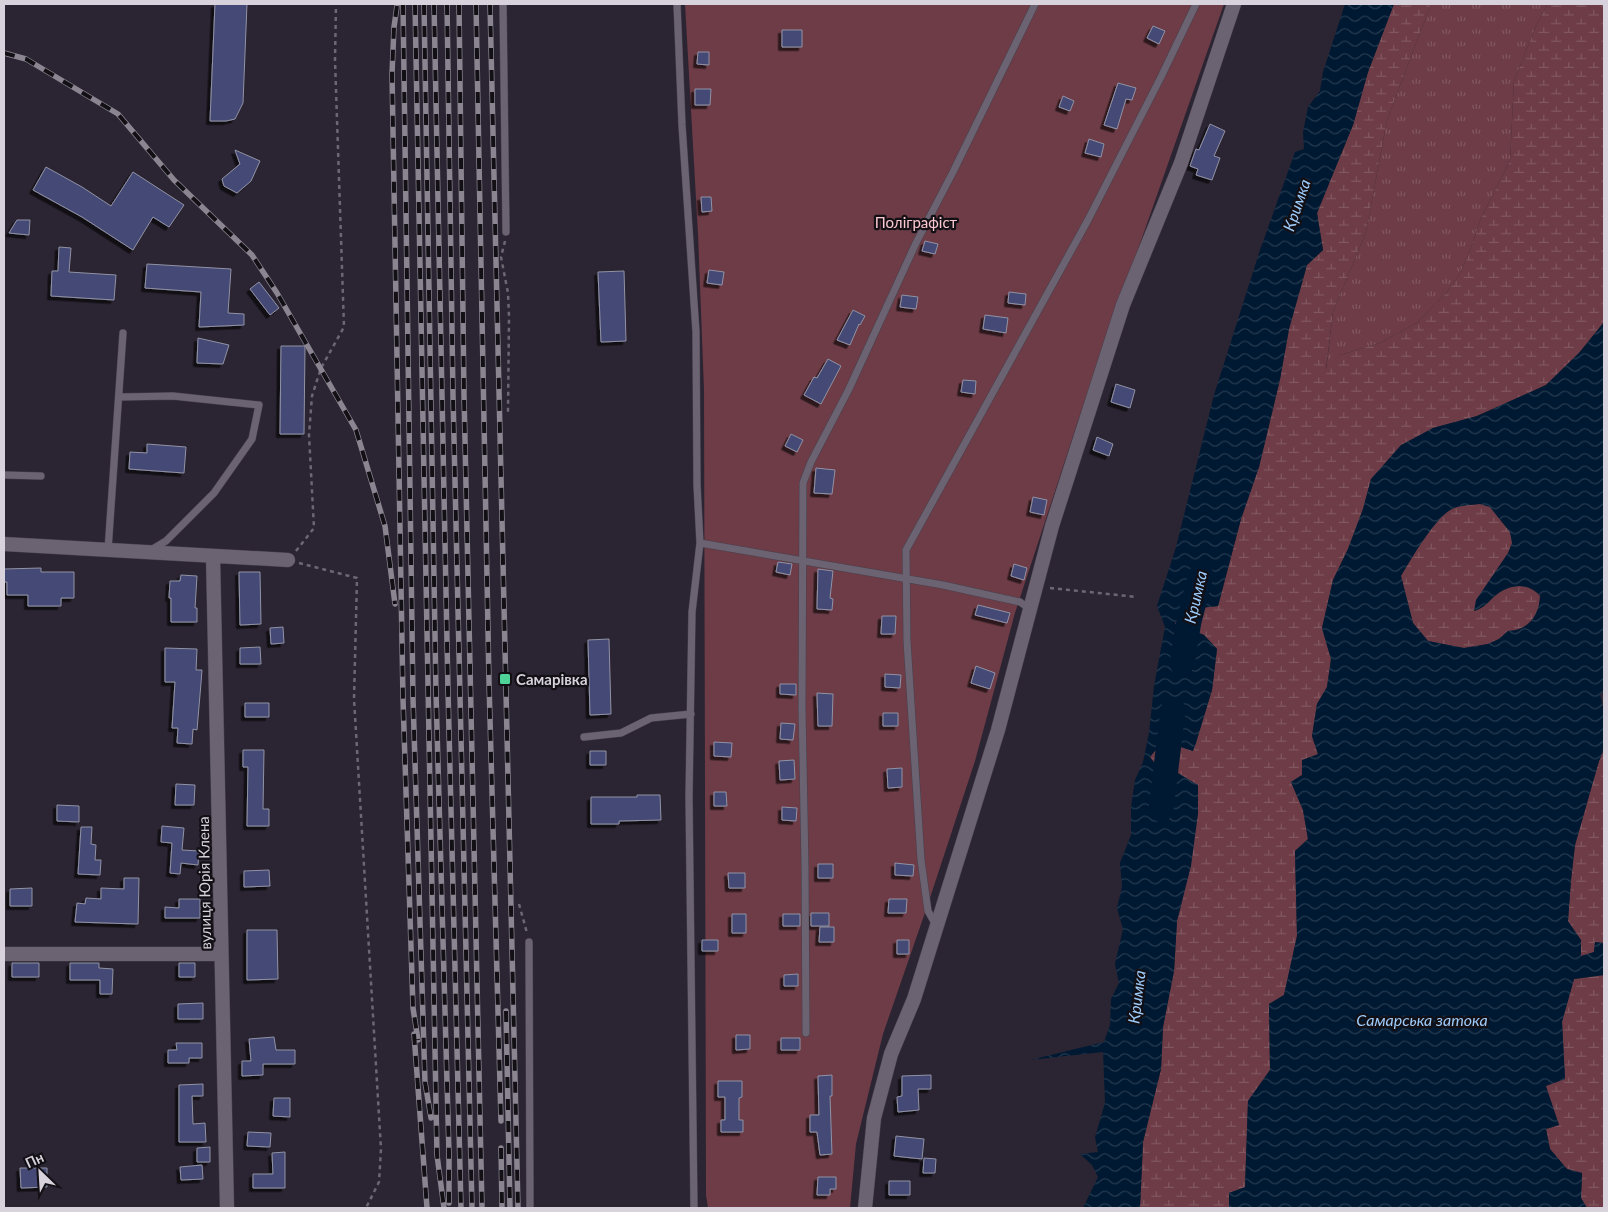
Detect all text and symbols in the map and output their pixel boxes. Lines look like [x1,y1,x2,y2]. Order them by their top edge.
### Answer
water label: Кримка [1278,177,1314,233]
park label: Поліграфіст [875,213,958,231]
water label: Кримка [1180,569,1210,625]
place label: Самарівка [516,670,588,688]
marker: Самарівка [498,672,512,686]
street label: вулиця Юрія Клена [194,816,214,950]
water label: Кримка [1123,969,1149,1025]
water label: Самарська затока [1356,1010,1488,1029]
north arrow [15,1147,65,1197]
text: Пн [22,1148,46,1171]

